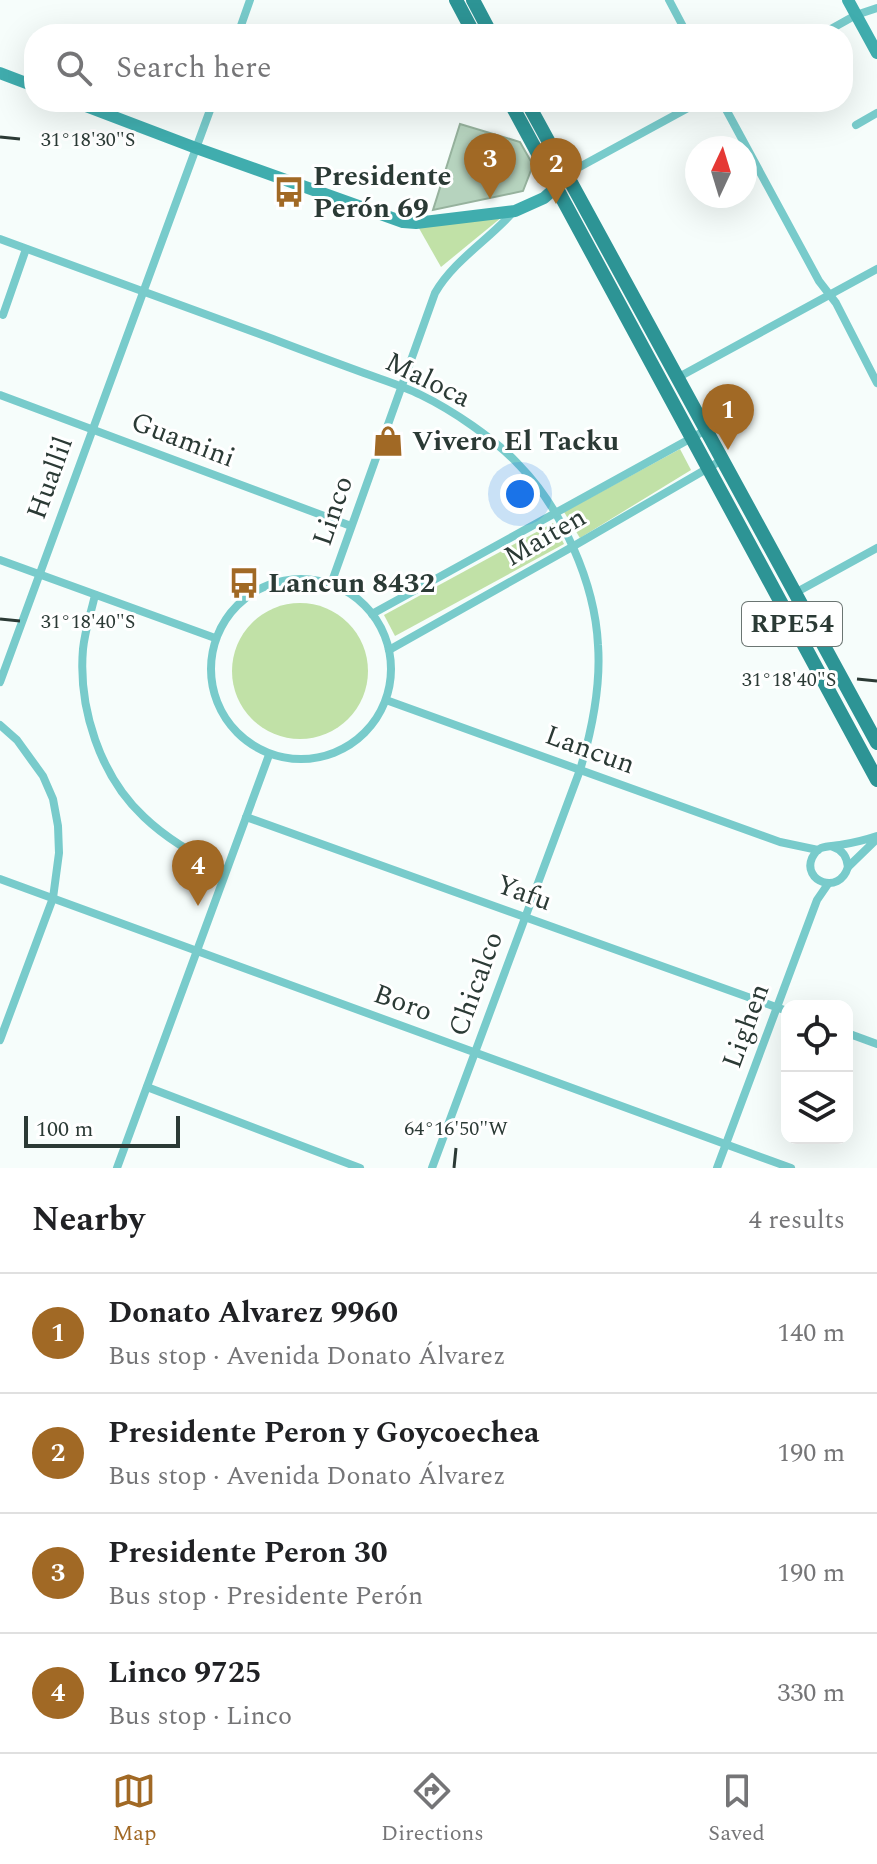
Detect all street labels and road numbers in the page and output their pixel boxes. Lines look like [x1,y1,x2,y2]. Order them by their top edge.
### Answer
street label: Maloca [378,341,479,419]
street label: Guamini [125,400,241,480]
street label: Huallil [15,431,85,525]
street label: Linco [301,470,365,552]
street label: Maiten [496,496,594,578]
road number: RPE54 [742,602,842,646]
street label: Lancun [539,714,641,786]
street label: Yafu [490,863,558,923]
street label: Chicalco [437,925,515,1043]
street label: Boro [367,973,439,1033]
street label: Lighen [711,977,781,1075]

